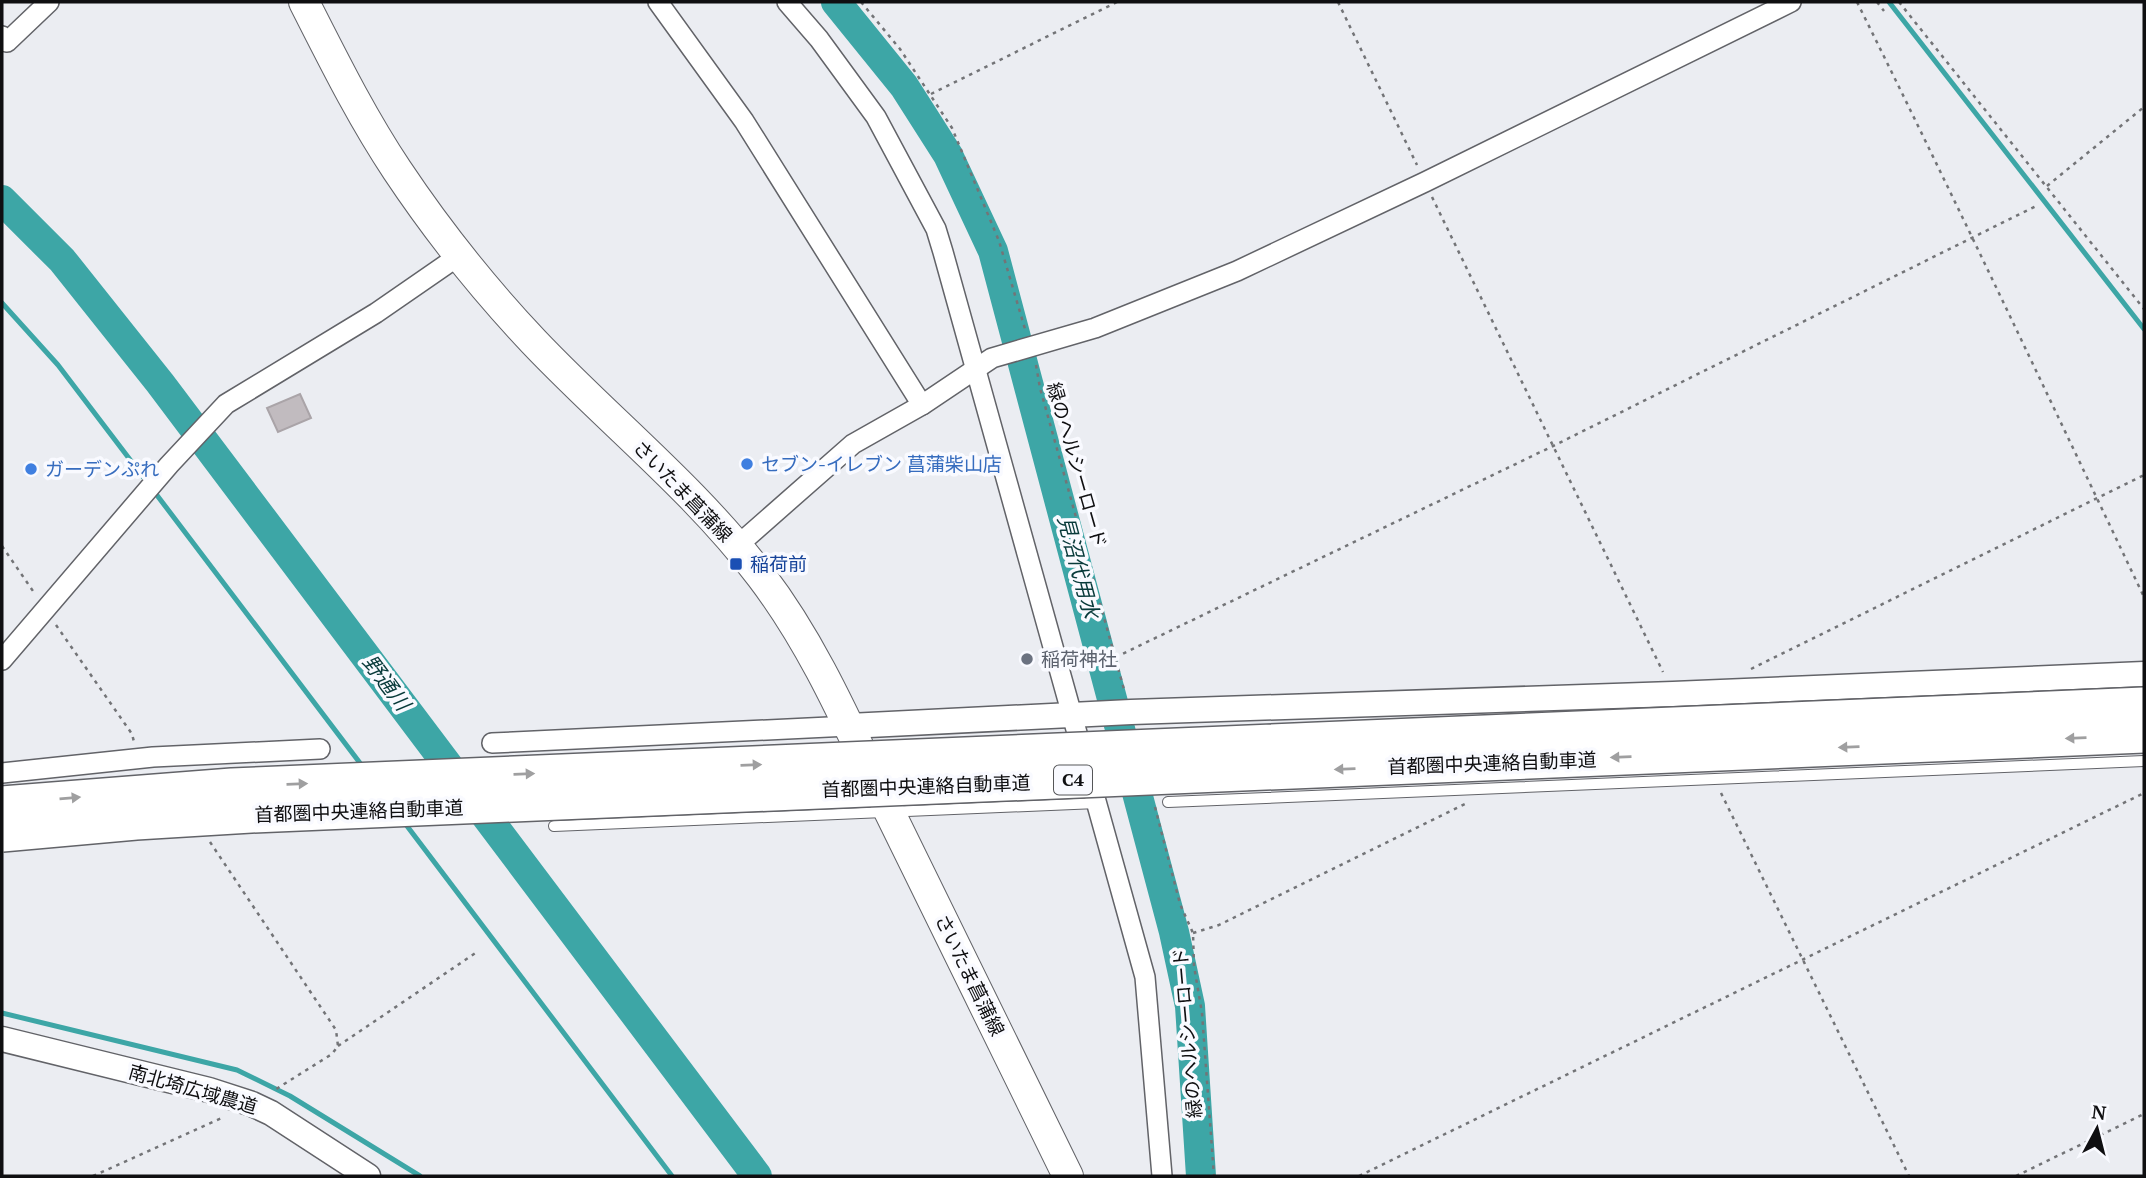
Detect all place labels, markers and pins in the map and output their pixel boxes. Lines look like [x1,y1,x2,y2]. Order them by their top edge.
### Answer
place label: セブン-イレブン 菖蒲柴山店 [761,451,1002,476]
place label: ガーデンぷれ [45,456,159,481]
marker: セブン-イレブン 菖蒲柴山店 [739,456,755,472]
marker: ガーデンぷれ [23,461,39,477]
place label: 稲荷前 [750,551,807,576]
marker: 稲荷前 [728,556,744,572]
place label: 稲荷神社 [1041,646,1117,671]
marker: 稲荷神社 [1019,651,1035,667]

